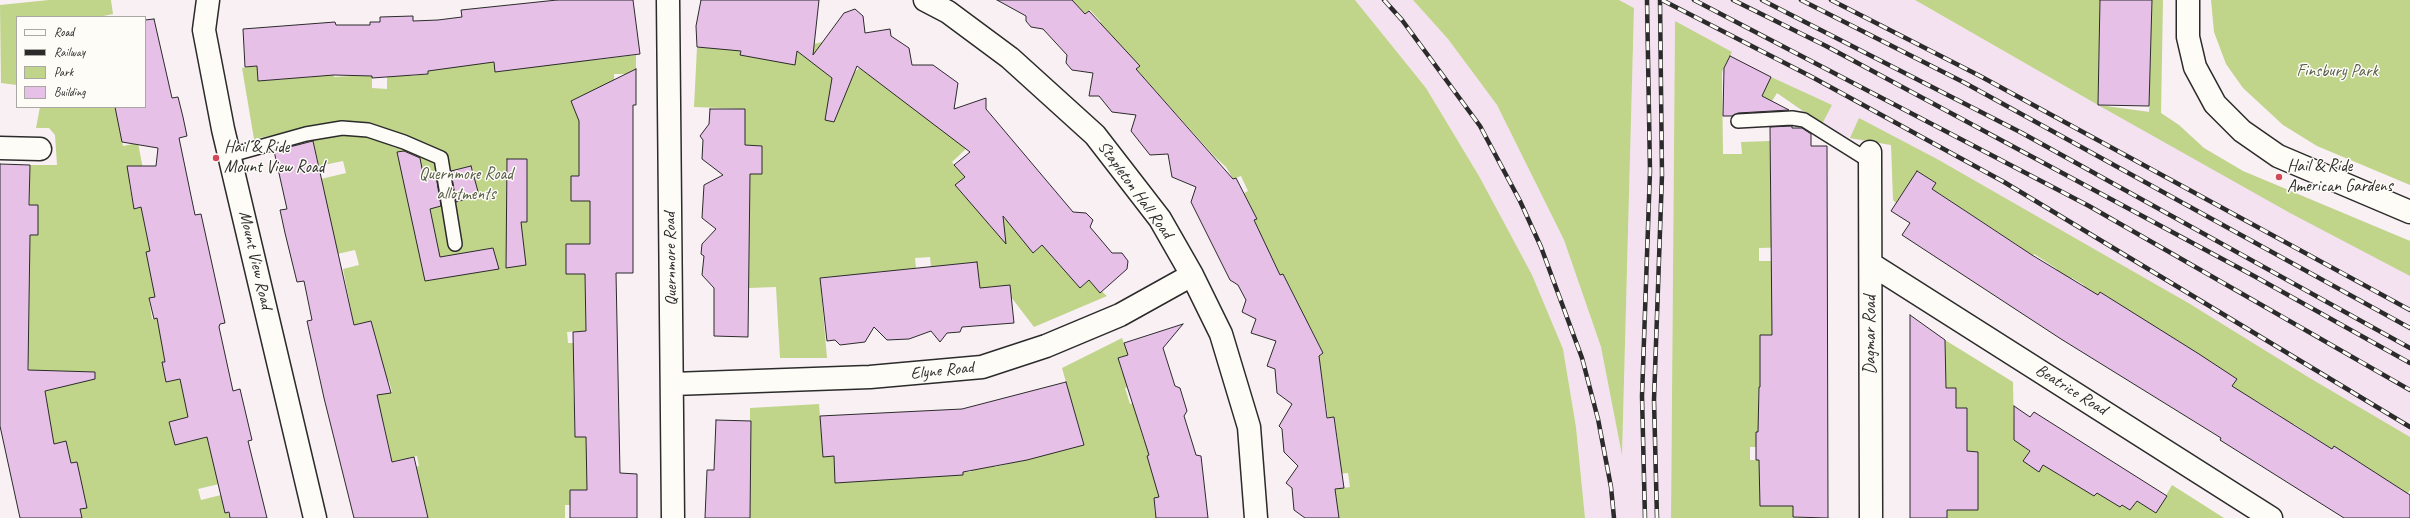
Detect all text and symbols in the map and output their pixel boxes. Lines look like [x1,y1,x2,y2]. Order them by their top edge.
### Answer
legend [16,16,146,108]
text: Road [54,24,74,40]
text: Railway [54,44,85,60]
park label: Finsbury Park [2296,62,2378,82]
text: Park [54,64,73,80]
text: Building [54,84,86,100]
street label: Stapleton Hall Road [1093,137,1177,243]
place label: Hail & Ride Mount View Road [224,138,324,178]
marker: Hail & Ride Mount View Road [211,153,221,163]
place label: Hail & Ride American Gardens [2287,157,2392,197]
park label: Quernmore Road allotments [419,165,513,205]
marker: Hail & Ride American Gardens [2274,172,2284,182]
street label: Mount View Road [234,209,276,311]
street label: Quernmore Road [660,212,682,306]
street label: Dagmar Road [1861,295,1881,375]
street label: Elyne Road [909,358,975,384]
street label: Beatrice Road [2031,360,2111,420]

